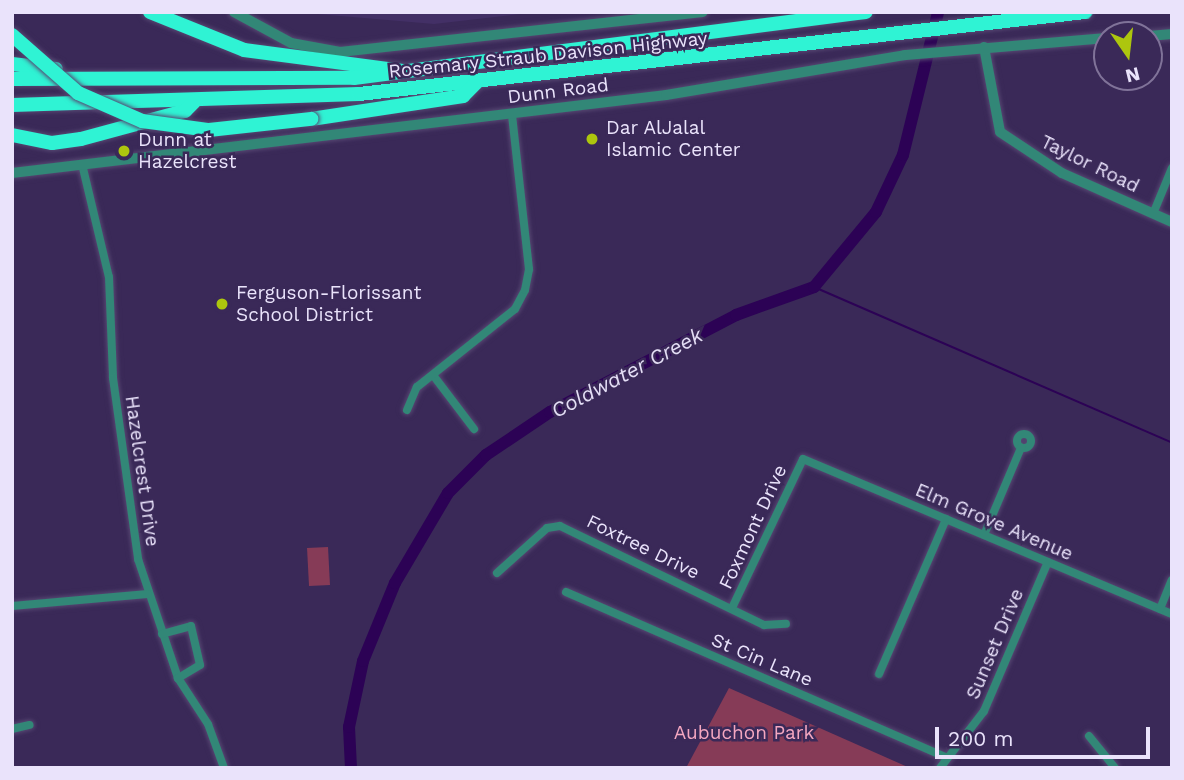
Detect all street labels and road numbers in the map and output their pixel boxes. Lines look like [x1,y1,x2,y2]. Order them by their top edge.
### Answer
street label: Rosemary Straub Davison Highway [387,27,709,83]
street label: Dunn Road [506,73,610,109]
street label: Taylor Road [1037,130,1143,198]
street label: Hazelcrest Drive [120,394,164,548]
street label: Foxmont Drive [714,461,792,593]
street label: Elm Grove Avenue [911,478,1077,566]
street label: Foxtree Drive [583,510,703,584]
street label: Sunset Drive [961,585,1029,703]
street label: St Cin Lane [708,628,816,692]

